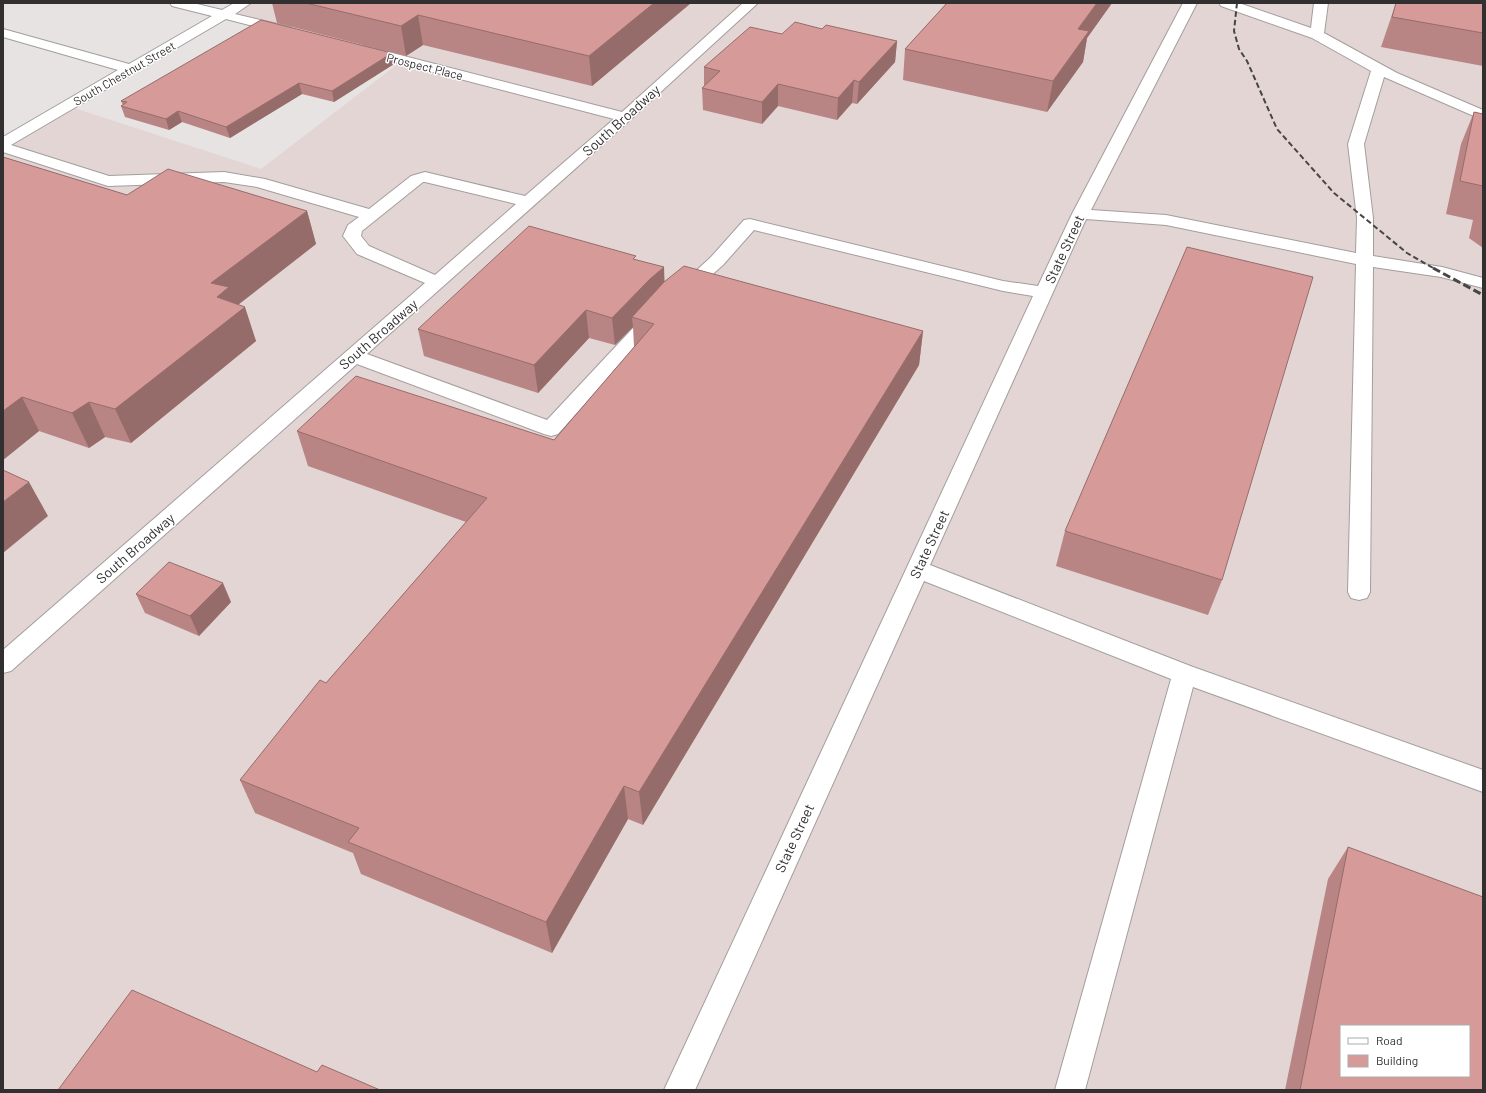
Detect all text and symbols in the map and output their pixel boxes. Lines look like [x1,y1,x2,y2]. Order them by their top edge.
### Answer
street label: South Chestnut Street [70,38,178,108]
street label: Prospect Place [385,50,465,82]
street label: South Broadway [579,80,664,159]
street label: State Street [1041,212,1087,286]
street label: South Broadway [335,295,421,373]
street label: State Street [906,507,952,581]
street label: South Broadway [92,509,178,587]
street label: State Street [771,801,817,875]
legend [1340,1025,1470,1077]
text: Road [1376,1033,1403,1047]
text: Building [1376,1053,1418,1067]

